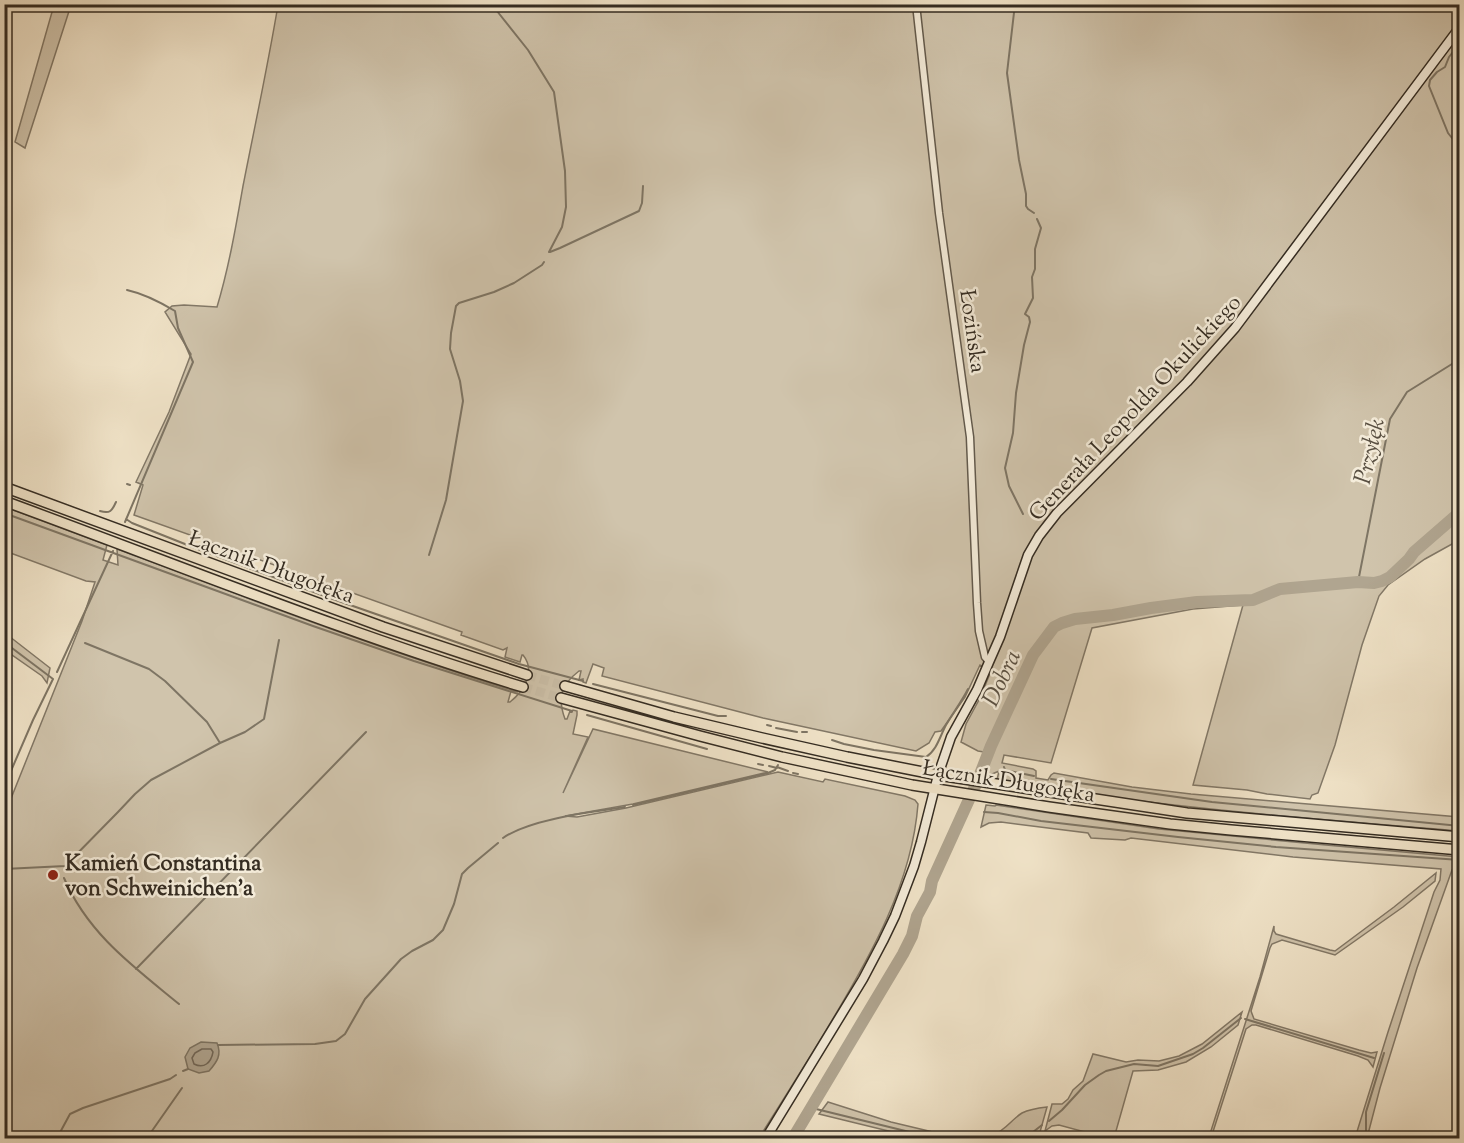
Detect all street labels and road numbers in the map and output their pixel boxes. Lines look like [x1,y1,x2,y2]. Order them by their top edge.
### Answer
street label: Łozińska [949,288,993,375]
street label: Generała Leopolda Okulickiego [1022,289,1250,529]
street label: Łącznik Długołęka [184,524,358,614]
street label: Łącznik Długołęka [920,754,1097,812]

